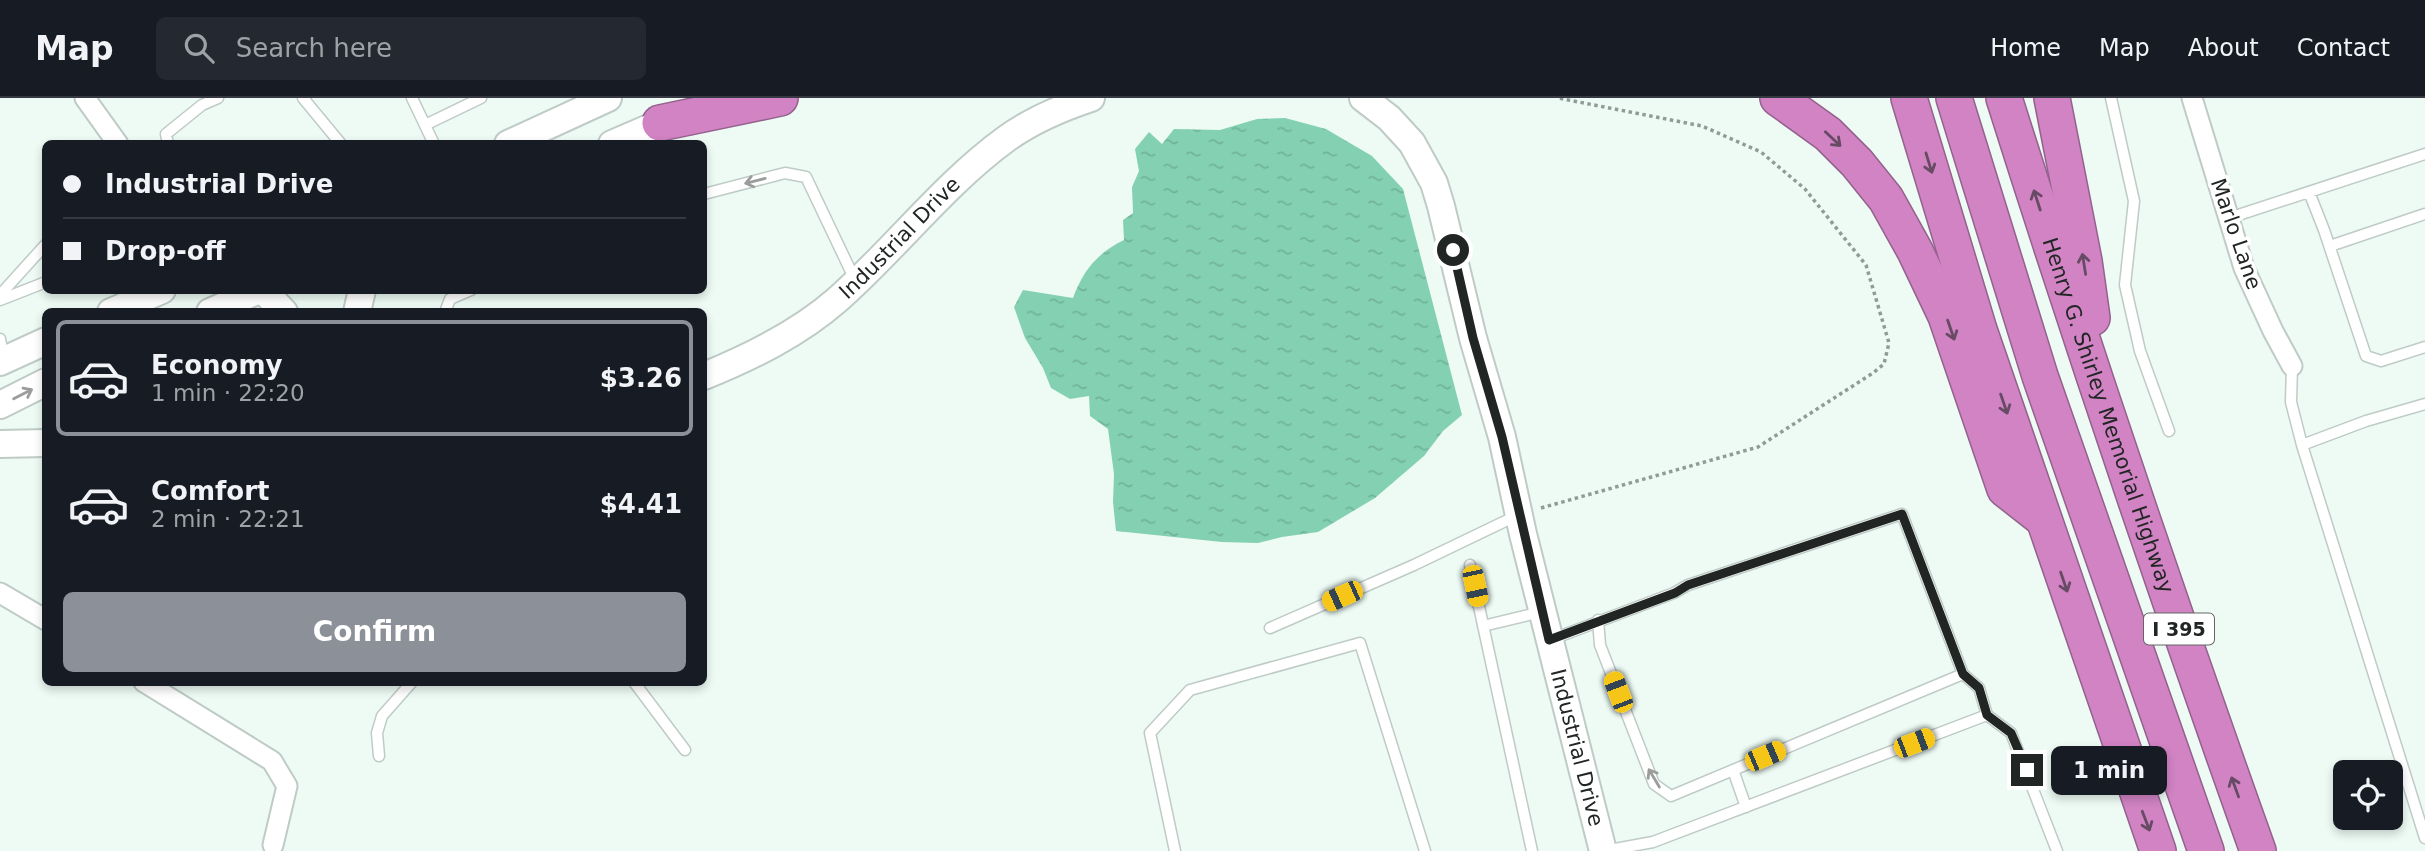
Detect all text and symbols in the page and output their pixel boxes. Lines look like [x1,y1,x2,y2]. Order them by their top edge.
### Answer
search box [156,17,646,80]
text: Map [35,29,114,68]
icon: search [180,29,218,67]
text: Search here [236,33,392,63]
text: Home [1990,34,2061,62]
text: Map [2099,34,2150,62]
text: About [2188,34,2259,62]
text: Contact [2297,34,2390,62]
one-way arrow [1824,130,1841,147]
one-way arrow [1923,152,1936,174]
text: Industrial Drive [105,169,333,199]
street label: Industrial Drive [834,172,965,304]
one-way arrow [744,175,766,188]
street label: Marlo Lane [2206,175,2266,293]
one-way arrow [2029,190,2042,212]
route start [1437,234,1469,266]
street label: Henry G. Shirley Memorial Highway [2037,235,2179,596]
text: Drop-off [105,236,226,266]
one-way arrow [2077,253,2090,276]
one-way arrow [1946,319,1958,341]
icon: car [67,347,130,410]
text: Economy [151,350,282,380]
text: $3.26 [600,363,682,393]
text: 1 min · 22:20 [151,380,305,406]
one-way arrow [12,386,33,400]
one-way arrow [1998,393,2011,415]
icon: car [67,473,130,536]
text: Comfort [151,476,269,506]
text: $4.41 [600,489,682,519]
text: 2 min · 22:21 [151,506,305,532]
car [1461,563,1490,609]
one-way arrow [2059,571,2071,593]
car [1319,578,1366,614]
button: Confirm [63,592,686,672]
road number: I 395 [2144,614,2214,644]
street label: Industrial Drive [1546,666,1608,829]
car [1601,669,1636,715]
car [1891,726,1938,760]
car [1742,738,1789,774]
callout: 1 min [2052,746,2167,794]
route end [2011,754,2043,786]
text: 1 min [2073,757,2145,783]
map controls [2333,760,2403,830]
button: locate [2333,760,2403,830]
one-way arrow [1647,768,1661,788]
one-way arrow [2228,776,2240,798]
one-way arrow [2141,809,2154,831]

